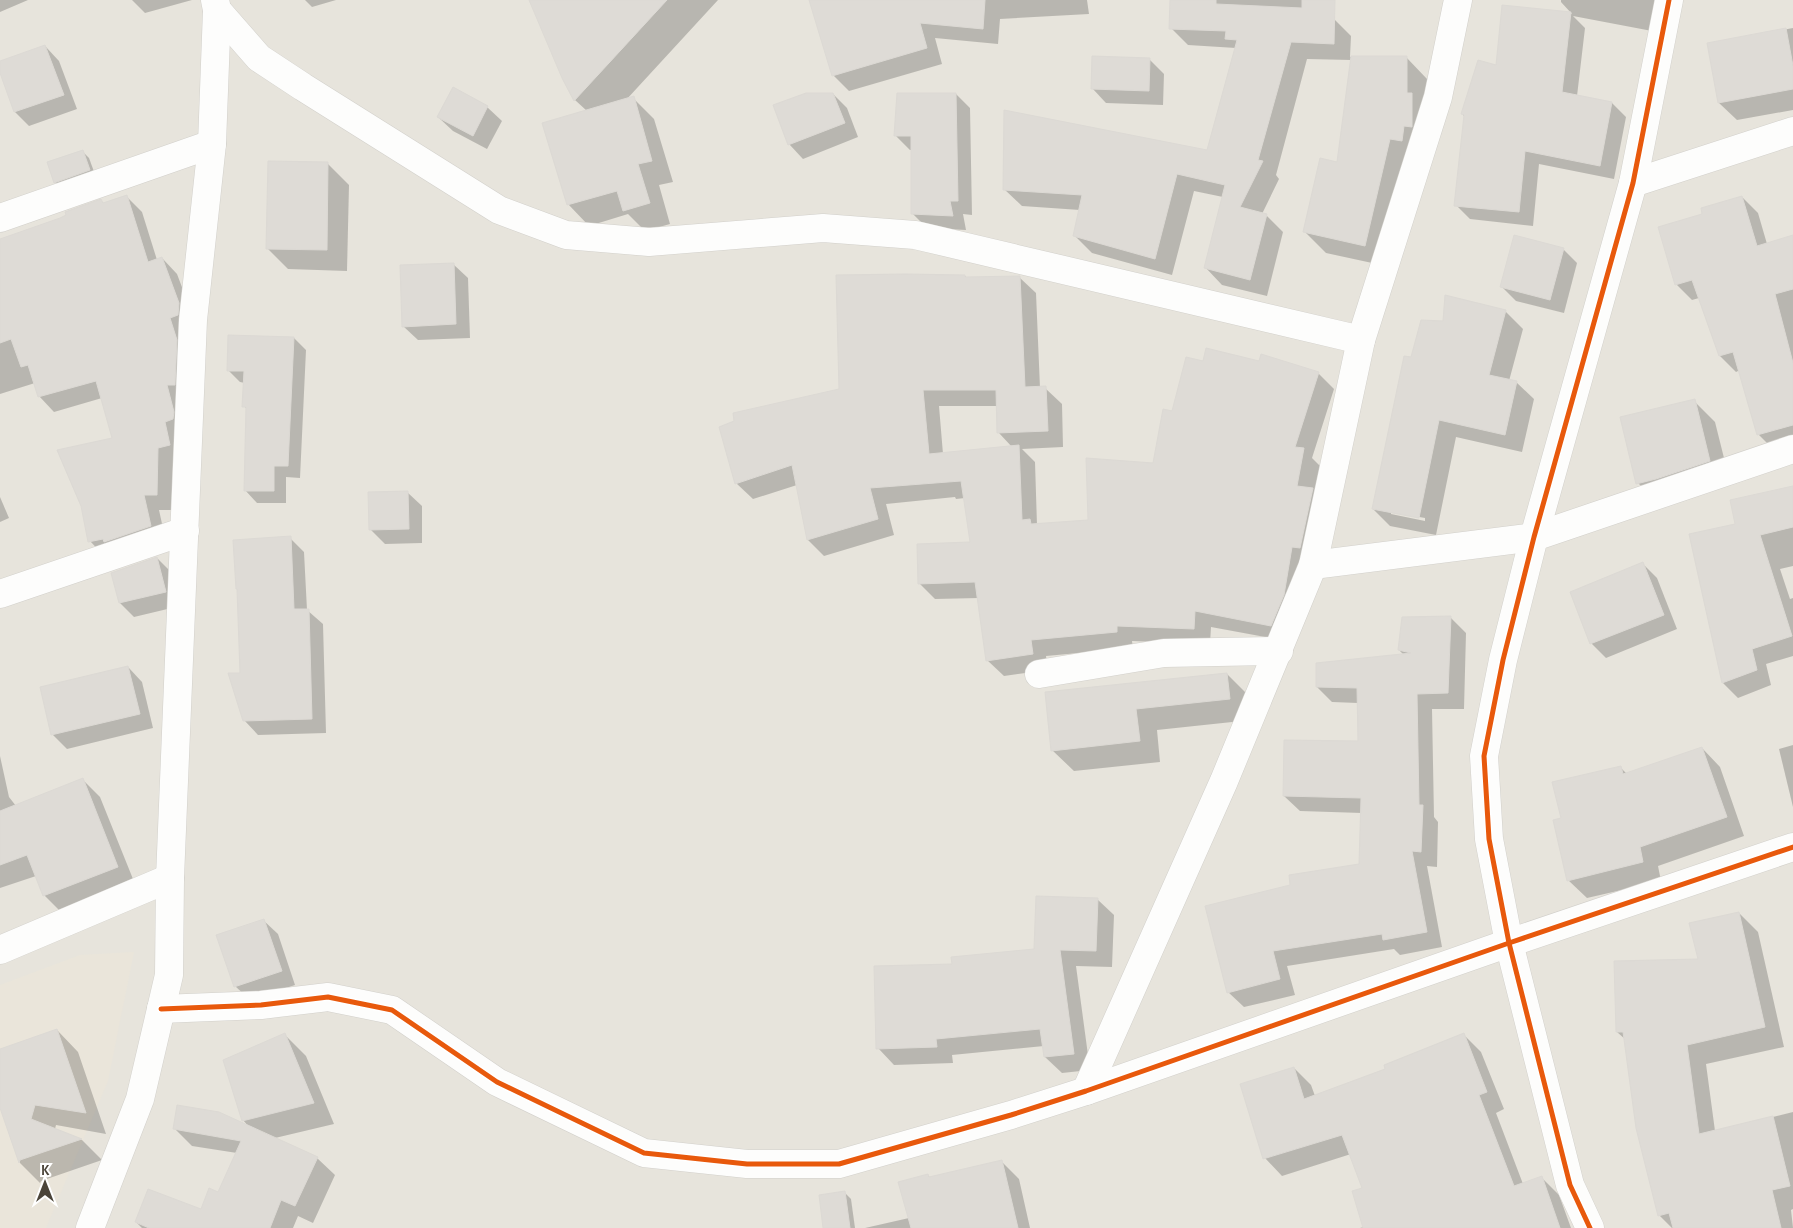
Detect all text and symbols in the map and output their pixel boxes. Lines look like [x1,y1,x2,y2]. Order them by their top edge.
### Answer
north arrow [20,1158,70,1208]
text: K [41,1164,50,1178]

